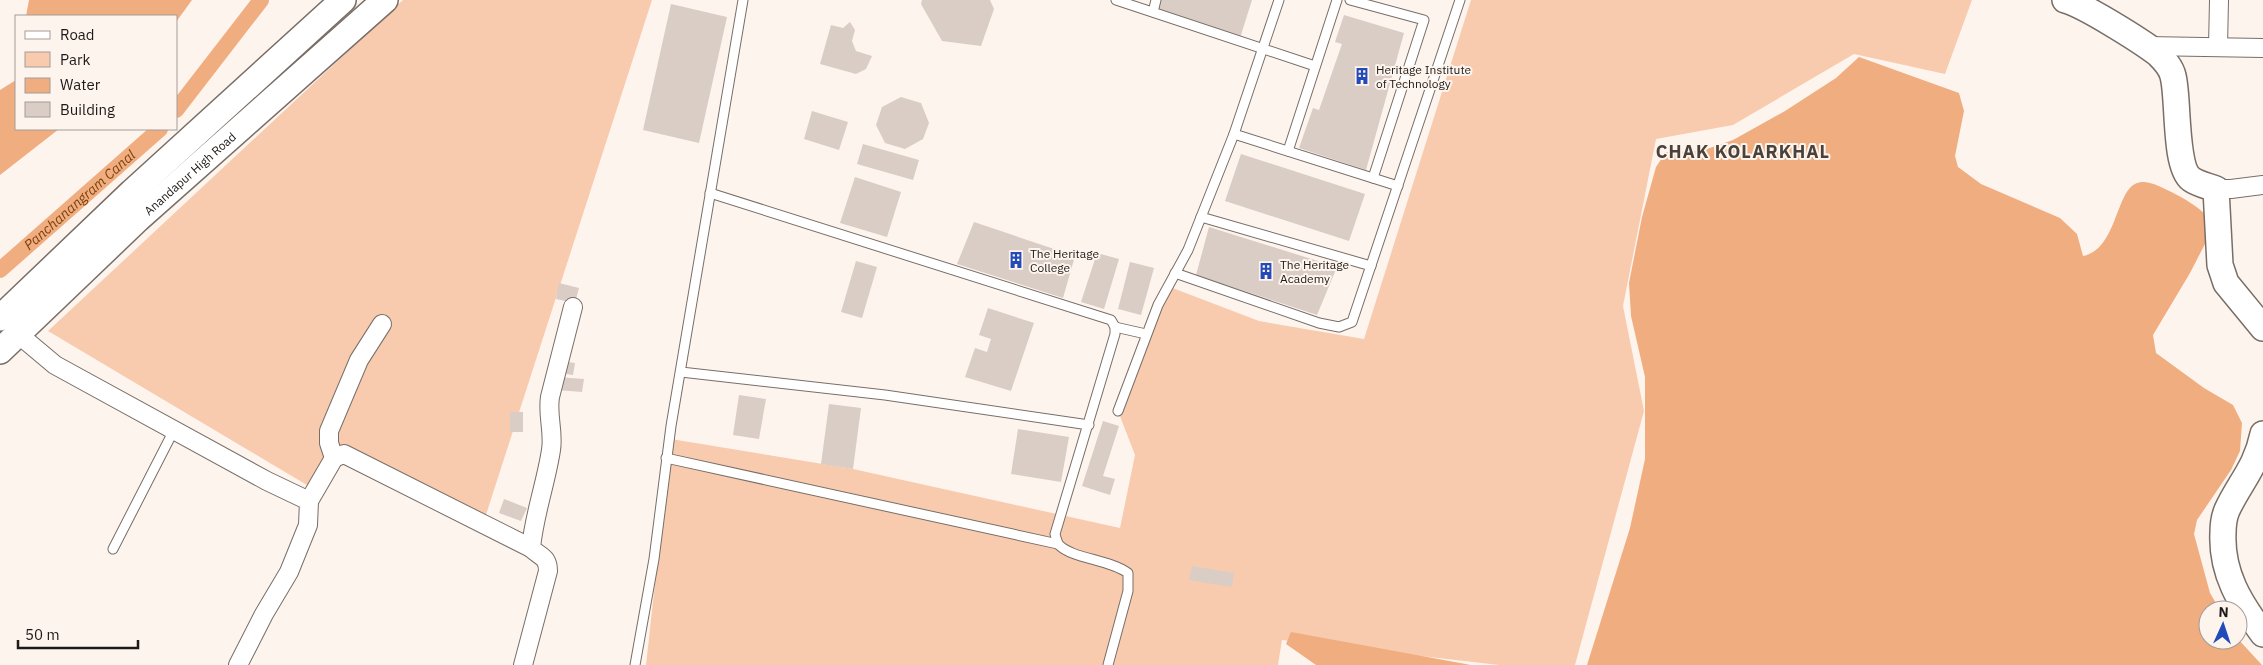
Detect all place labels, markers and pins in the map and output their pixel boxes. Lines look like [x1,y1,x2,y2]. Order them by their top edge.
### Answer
place label: Heritage Institute of Technology [1376,62,1472,91]
building icon: Heritage Institute of Technology [1352,66,1372,86]
place label: The Heritage College [1030,246,1099,275]
building icon: The Heritage College [1006,250,1026,270]
place label: The Heritage Academy [1280,257,1349,286]
building icon: The Heritage Academy [1256,261,1276,281]

